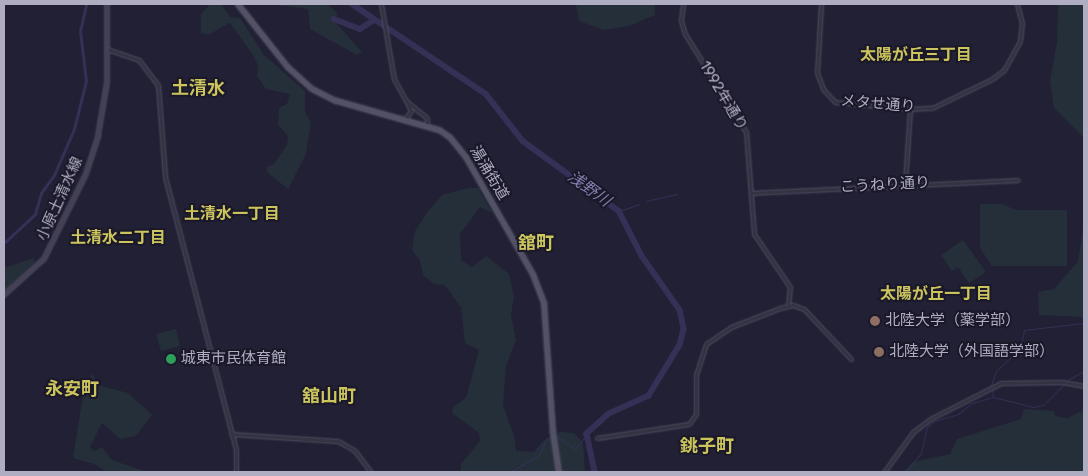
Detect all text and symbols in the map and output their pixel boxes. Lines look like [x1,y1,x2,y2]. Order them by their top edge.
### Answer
district label: 太陽が丘三丁目 [860,45,972,65]
street label: 1992年通り [695,58,751,134]
district label: 土清水 [171,77,225,99]
street label: メタせ通り [840,92,916,116]
street label: 湯涌街道 [466,143,512,203]
street label: 小原土清水線 [33,154,87,244]
water label: 浅野川 [564,167,614,211]
street label: こうねり通り [840,174,930,196]
district label: 土清水一丁目 [184,204,280,224]
district label: 土清水二丁目 [70,228,166,248]
district label: 舘町 [518,232,554,254]
district label: 太陽が丘一丁目 [880,284,992,304]
place label: 北陸大学（薬学部） [885,312,1020,330]
marker: 北陸大学（薬学部） [869,315,881,327]
place label: 北陸大学（外国語学部） [889,343,1054,361]
marker: 北陸大学（外国語学部） [873,346,885,358]
place label: 城東市民体育館 [181,350,286,368]
marker: 城東市民体育館 [165,353,177,365]
district label: 永安町 [45,378,99,400]
district label: 舘山町 [302,385,356,407]
district label: 銚子町 [680,435,734,457]

